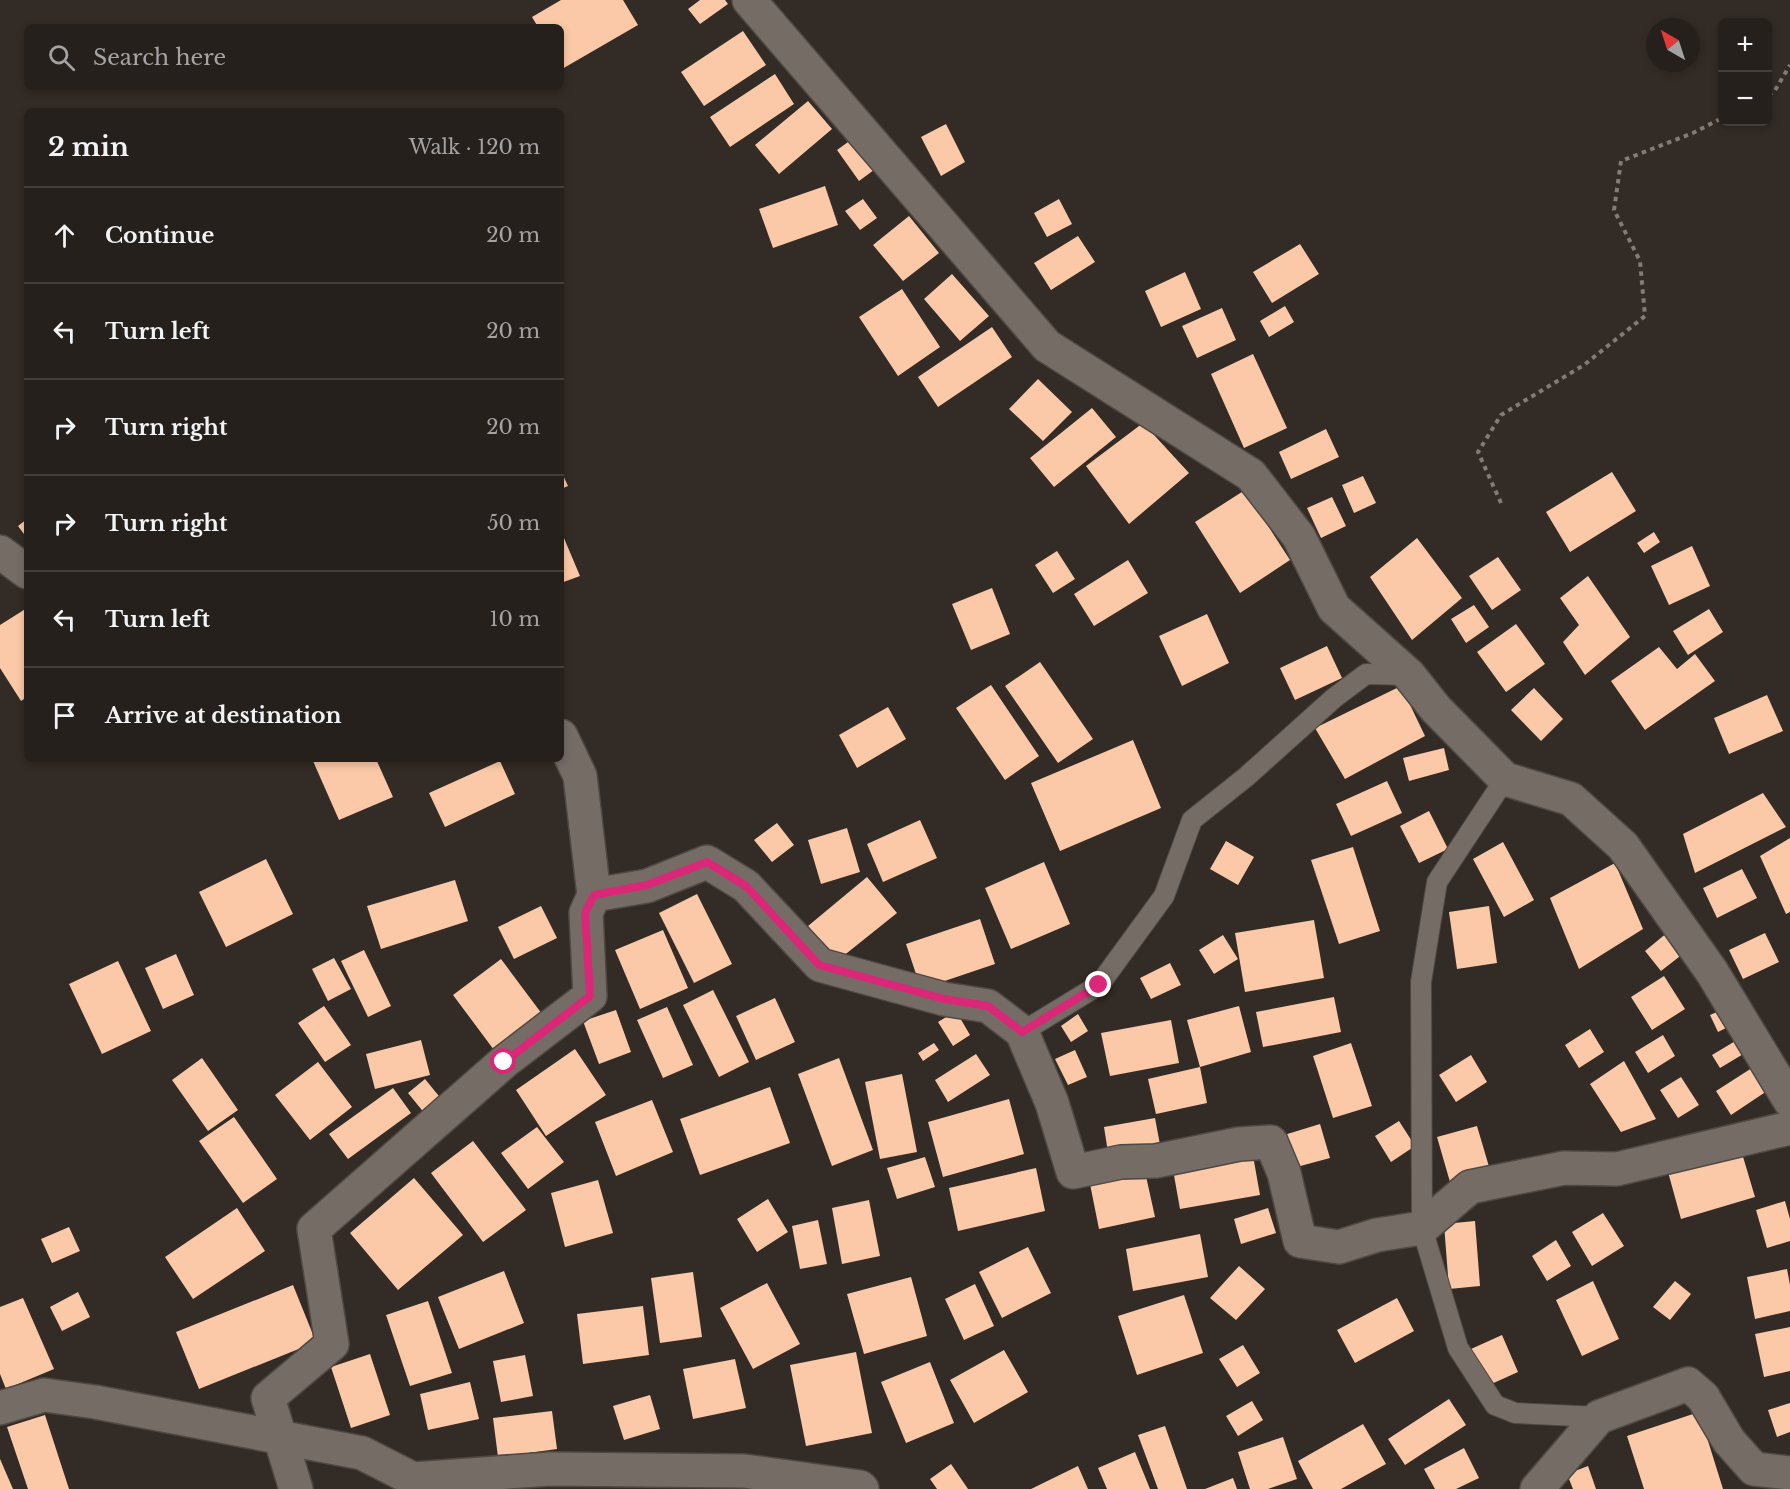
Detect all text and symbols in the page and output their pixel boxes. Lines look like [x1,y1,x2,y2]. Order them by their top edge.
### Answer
north arrow [1646,18,1700,72]
map controls [1718,18,1772,126]
button: + [1718,18,1772,72]
search box [24,24,564,90]
icon: search [45,41,78,74]
text: Search here [93,44,226,71]
button: − [1718,72,1772,126]
text: 2 min [48,131,129,163]
text: Walk · 120 m [409,135,540,159]
icon: ahead [48,219,81,252]
text: Continue [105,222,214,249]
text: 20 m [486,223,540,247]
icon: left [48,315,81,348]
text: Turn left [105,318,210,345]
text: 20 m [486,319,540,343]
icon: right [48,411,81,444]
text: Turn right [105,414,227,441]
text: 20 m [486,415,540,439]
icon: right [48,507,81,540]
text: Turn right [105,510,227,537]
text: 50 m [487,511,540,535]
icon: left [48,603,81,636]
text: Turn left [105,606,210,633]
text: 10 m [490,607,540,631]
icon: arrive [48,699,81,732]
text: Arrive at destination [105,702,342,729]
route end [1085,971,1111,997]
route start [490,1048,516,1074]

